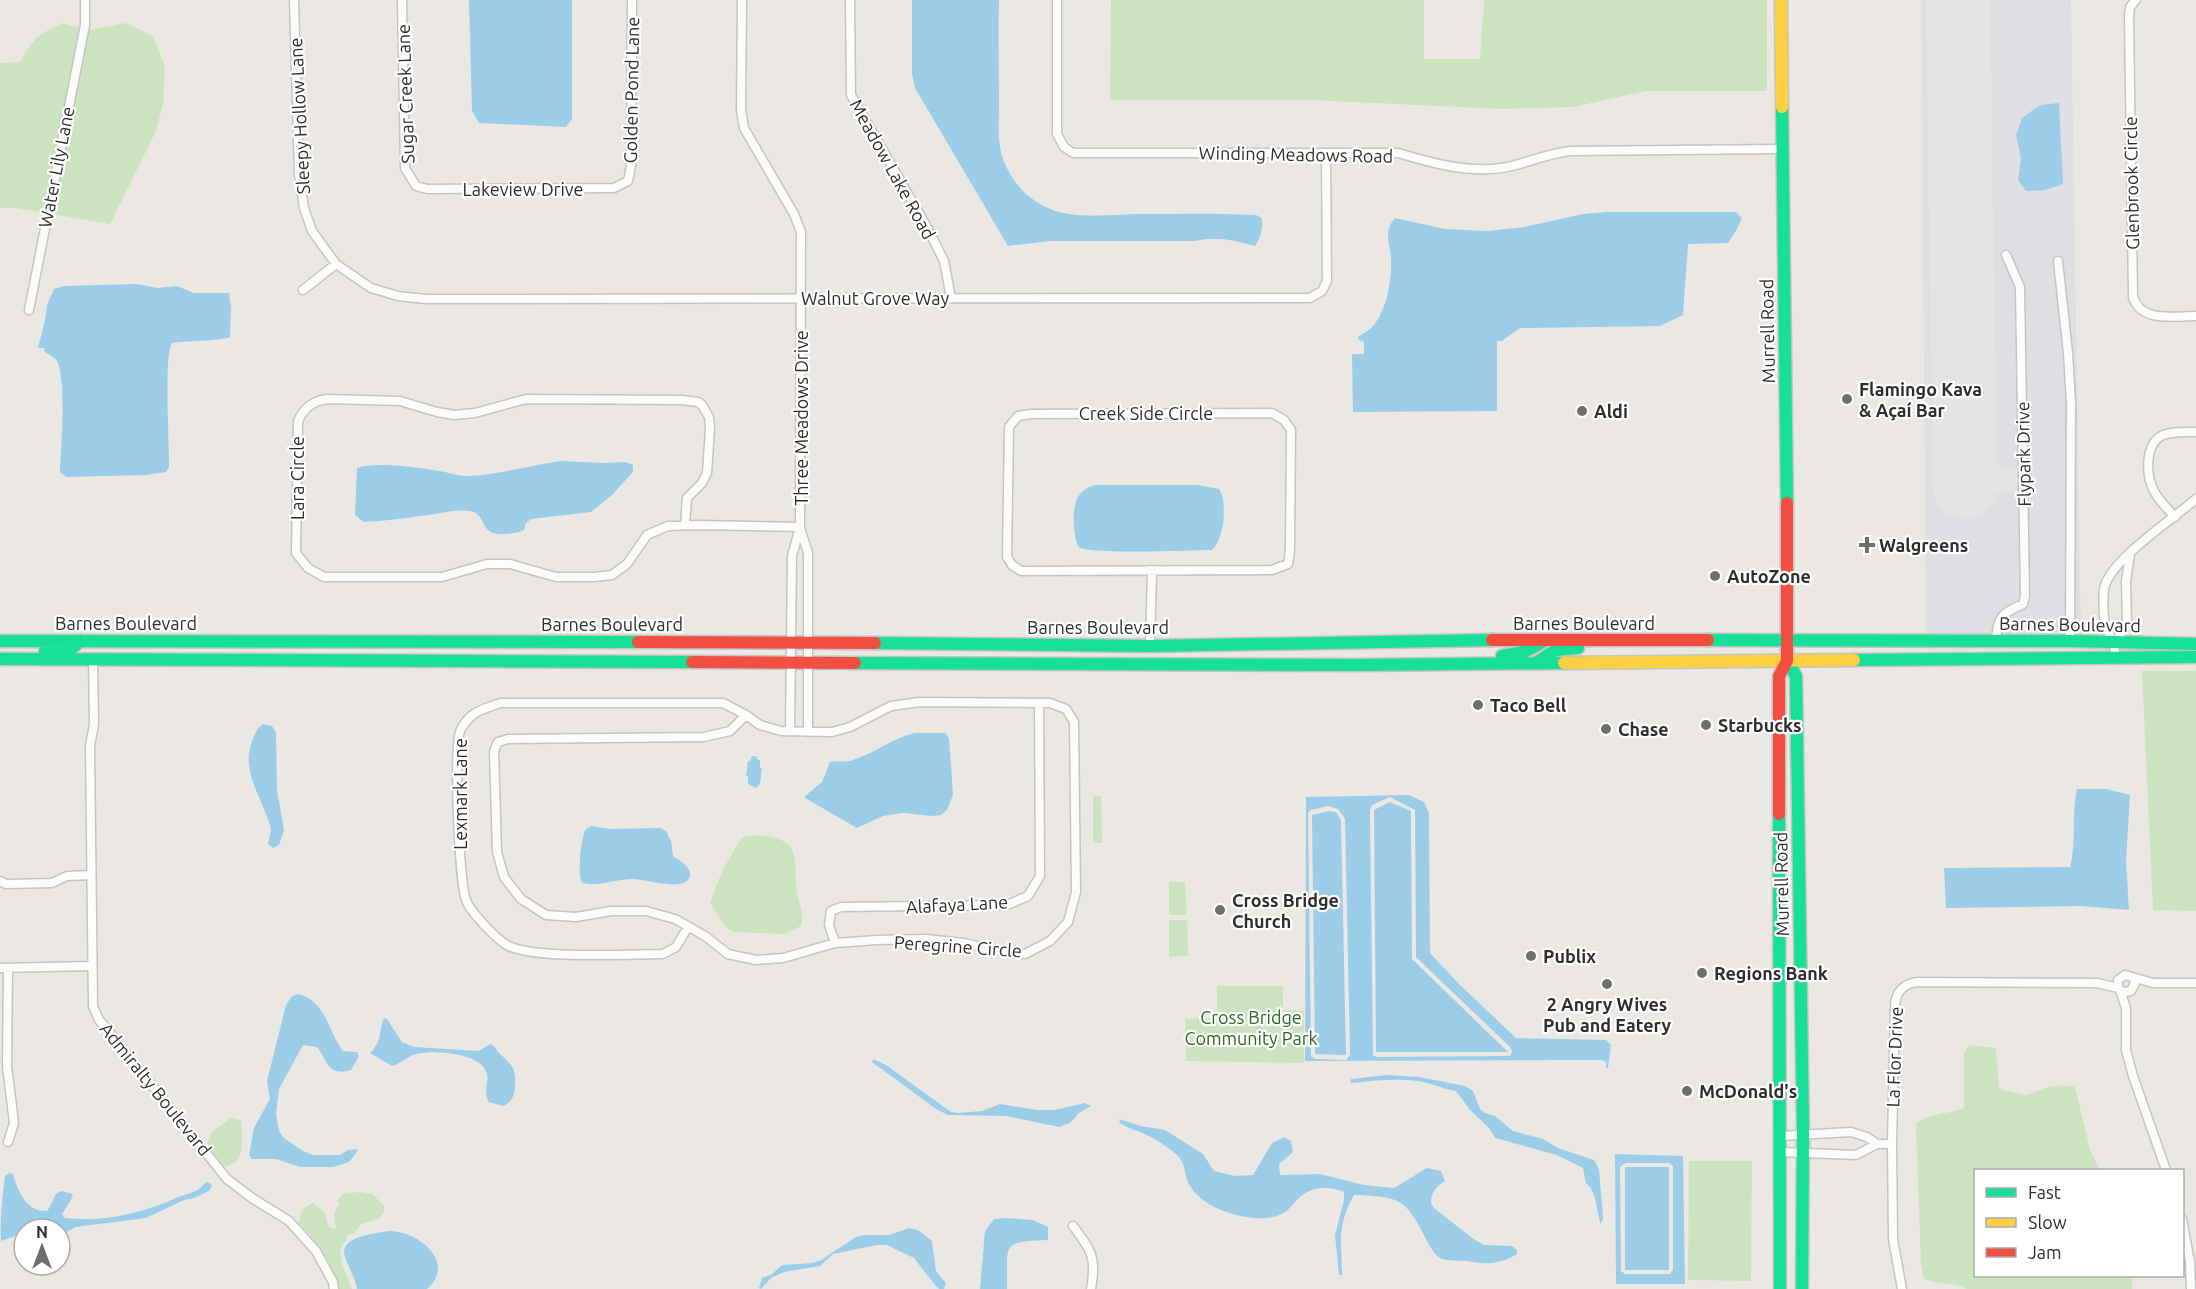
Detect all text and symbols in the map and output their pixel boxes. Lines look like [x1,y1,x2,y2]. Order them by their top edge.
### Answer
street label: Golden Pond Lane [620,16,642,164]
street label: Sugar Creek Lane [393,24,417,164]
street label: Sleepy Hollow Lane [285,37,313,195]
street label: Meadow Lake Road [846,96,940,242]
street label: Water Lily Lane [34,105,78,229]
street label: Glenbrook Circle [2120,116,2142,250]
street label: Winding Meadows Road [1199,142,1393,166]
street label: Lakeview Drive [463,179,583,199]
street label: Murrell Road [1756,279,1778,383]
street label: Walnut Grove Way [801,288,949,308]
street label: Three Meadows Drive [791,330,811,506]
place label: Flamingo Kava & Açaí Bar [1859,379,1982,421]
marker: Flamingo Kava & Açaí Bar [1840,392,1854,406]
place label: Aldi [1594,401,1628,421]
street label: Flypark Drive [2012,401,2034,507]
street label: Creek Side Circle [1079,403,1213,423]
marker: Aldi [1575,404,1589,418]
street label: Lara Circle [287,436,307,520]
place label: Walgreens [1879,535,1968,555]
marker: Walgreens [1860,538,1874,552]
place label: AutoZone [1727,566,1811,586]
marker: AutoZone [1708,569,1722,583]
street label: Barnes Boulevard [55,613,197,633]
street label: Barnes Boulevard [1513,613,1655,633]
street label: Barnes Boulevard [1999,613,2141,635]
street label: Barnes Boulevard [541,614,683,634]
street label: Barnes Boulevard [1027,617,1169,637]
place label: Taco Bell [1490,695,1567,715]
marker: Taco Bell [1471,698,1485,712]
place label: Starbucks [1718,715,1802,735]
marker: Starbucks [1699,718,1713,732]
place label: Chase [1618,719,1669,739]
marker: Chase [1599,722,1613,736]
street label: Lexmark Lane [450,738,470,850]
street label: Murrell Road [1770,832,1792,936]
place label: Cross Bridge Church [1232,890,1339,931]
street label: Alafaya Lane [905,891,1009,917]
marker: Cross Bridge Church [1213,903,1227,917]
street label: Peregrine Circle [893,932,1023,960]
place label: Publix [1543,946,1596,966]
marker: Publix [1524,949,1538,963]
place label: Regions Bank [1714,963,1828,983]
marker: Regions Bank [1695,966,1709,980]
marker: 2 Angry Wives Pub and Eatery [1600,977,1614,991]
place label: 2 Angry Wives Pub and Eatery [1543,994,1671,1035]
street label: La Flor Drive [1882,1006,1906,1108]
park label: Cross Bridge Community Park [1184,1007,1318,1048]
street label: Admiralty Boulevard [96,1019,216,1159]
place label: McDonald's [1699,1081,1797,1101]
marker: McDonald's [1680,1084,1694,1098]
legend [1974,1169,2184,1277]
text: Fast [2028,1182,2061,1202]
text: Slow [2028,1212,2067,1232]
north arrow [12,1217,72,1277]
text: N [36,1223,48,1241]
text: Jam [2028,1242,2062,1262]

